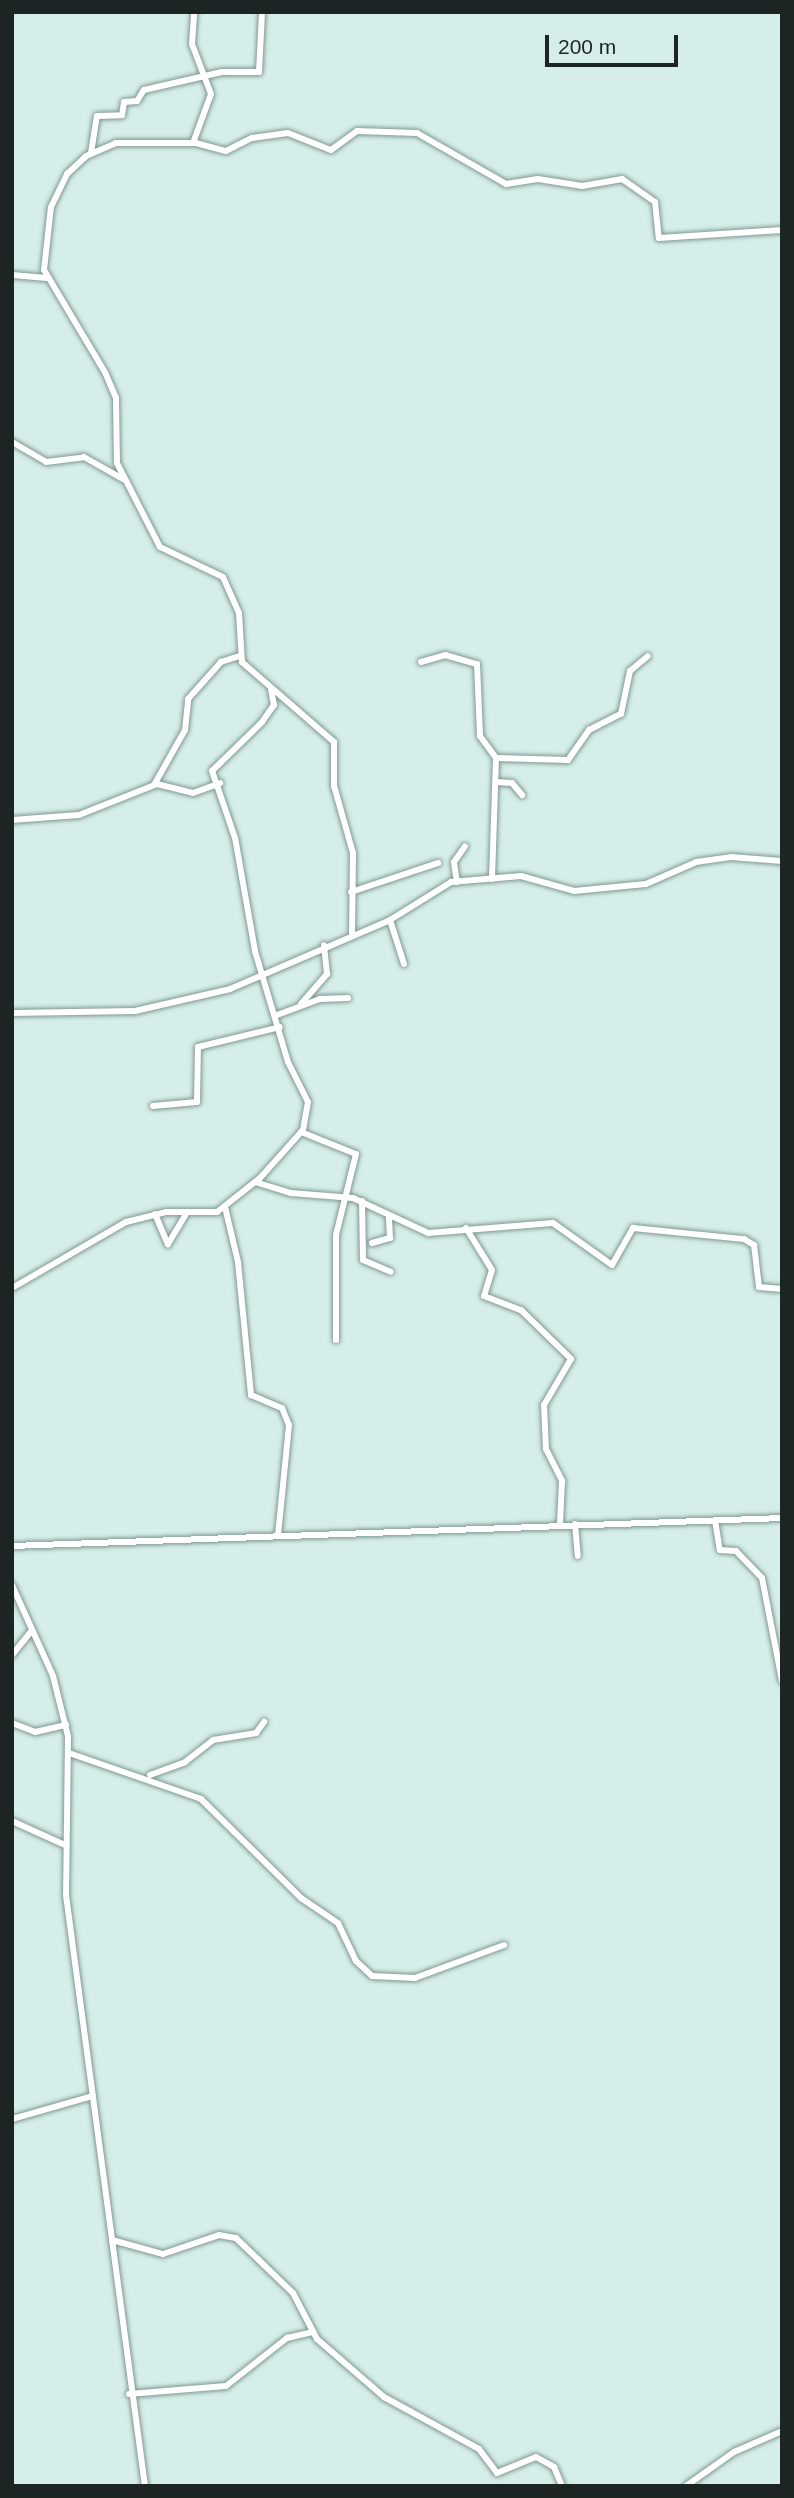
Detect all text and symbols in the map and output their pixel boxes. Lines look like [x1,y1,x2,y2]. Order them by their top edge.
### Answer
scale bar [549,21,682,65]
text: 200 m [558,35,616,58]

